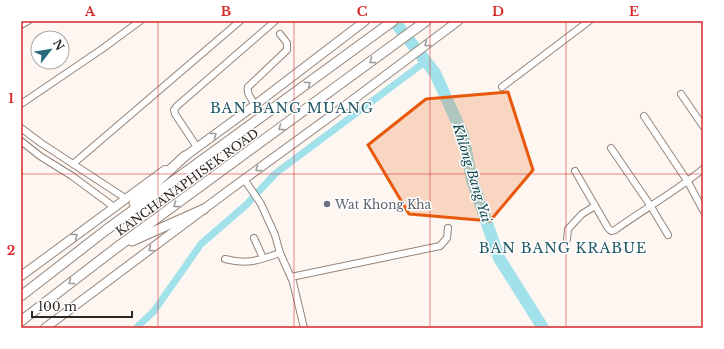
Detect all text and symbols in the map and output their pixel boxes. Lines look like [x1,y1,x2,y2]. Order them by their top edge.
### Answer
text: A [84,3,96,20]
text: B [221,3,231,20]
text: C [357,3,368,20]
text: D [492,3,504,20]
text: E [629,3,639,20]
north arrow [30,30,70,70]
text: N [50,37,68,53]
one-way arrow [425,40,432,47]
one-way arrow [370,56,377,63]
one-way arrow [303,82,310,89]
text: 1 [8,90,14,107]
district label: BAN BANG MUANG [210,99,374,117]
water label: Khlong Bang Yai [449,121,495,225]
one-way arrow [278,123,285,130]
street label: KANCHANAPHISEK ROAD [113,125,261,239]
one-way arrow [209,133,216,140]
one-way arrow [255,164,262,172]
place label: Wat Khong Kha [334,197,432,212]
marker: Wat Khong Kha [322,199,332,209]
one-way arrow [173,200,180,207]
one-way arrow [70,234,77,241]
district label: BAN BANG KRABUE [479,239,647,257]
text: 2 [7,242,15,259]
one-way arrow [148,244,155,251]
one-way arrow [69,278,76,285]
scale bar [32,293,132,319]
text: 100 m [38,299,77,314]

